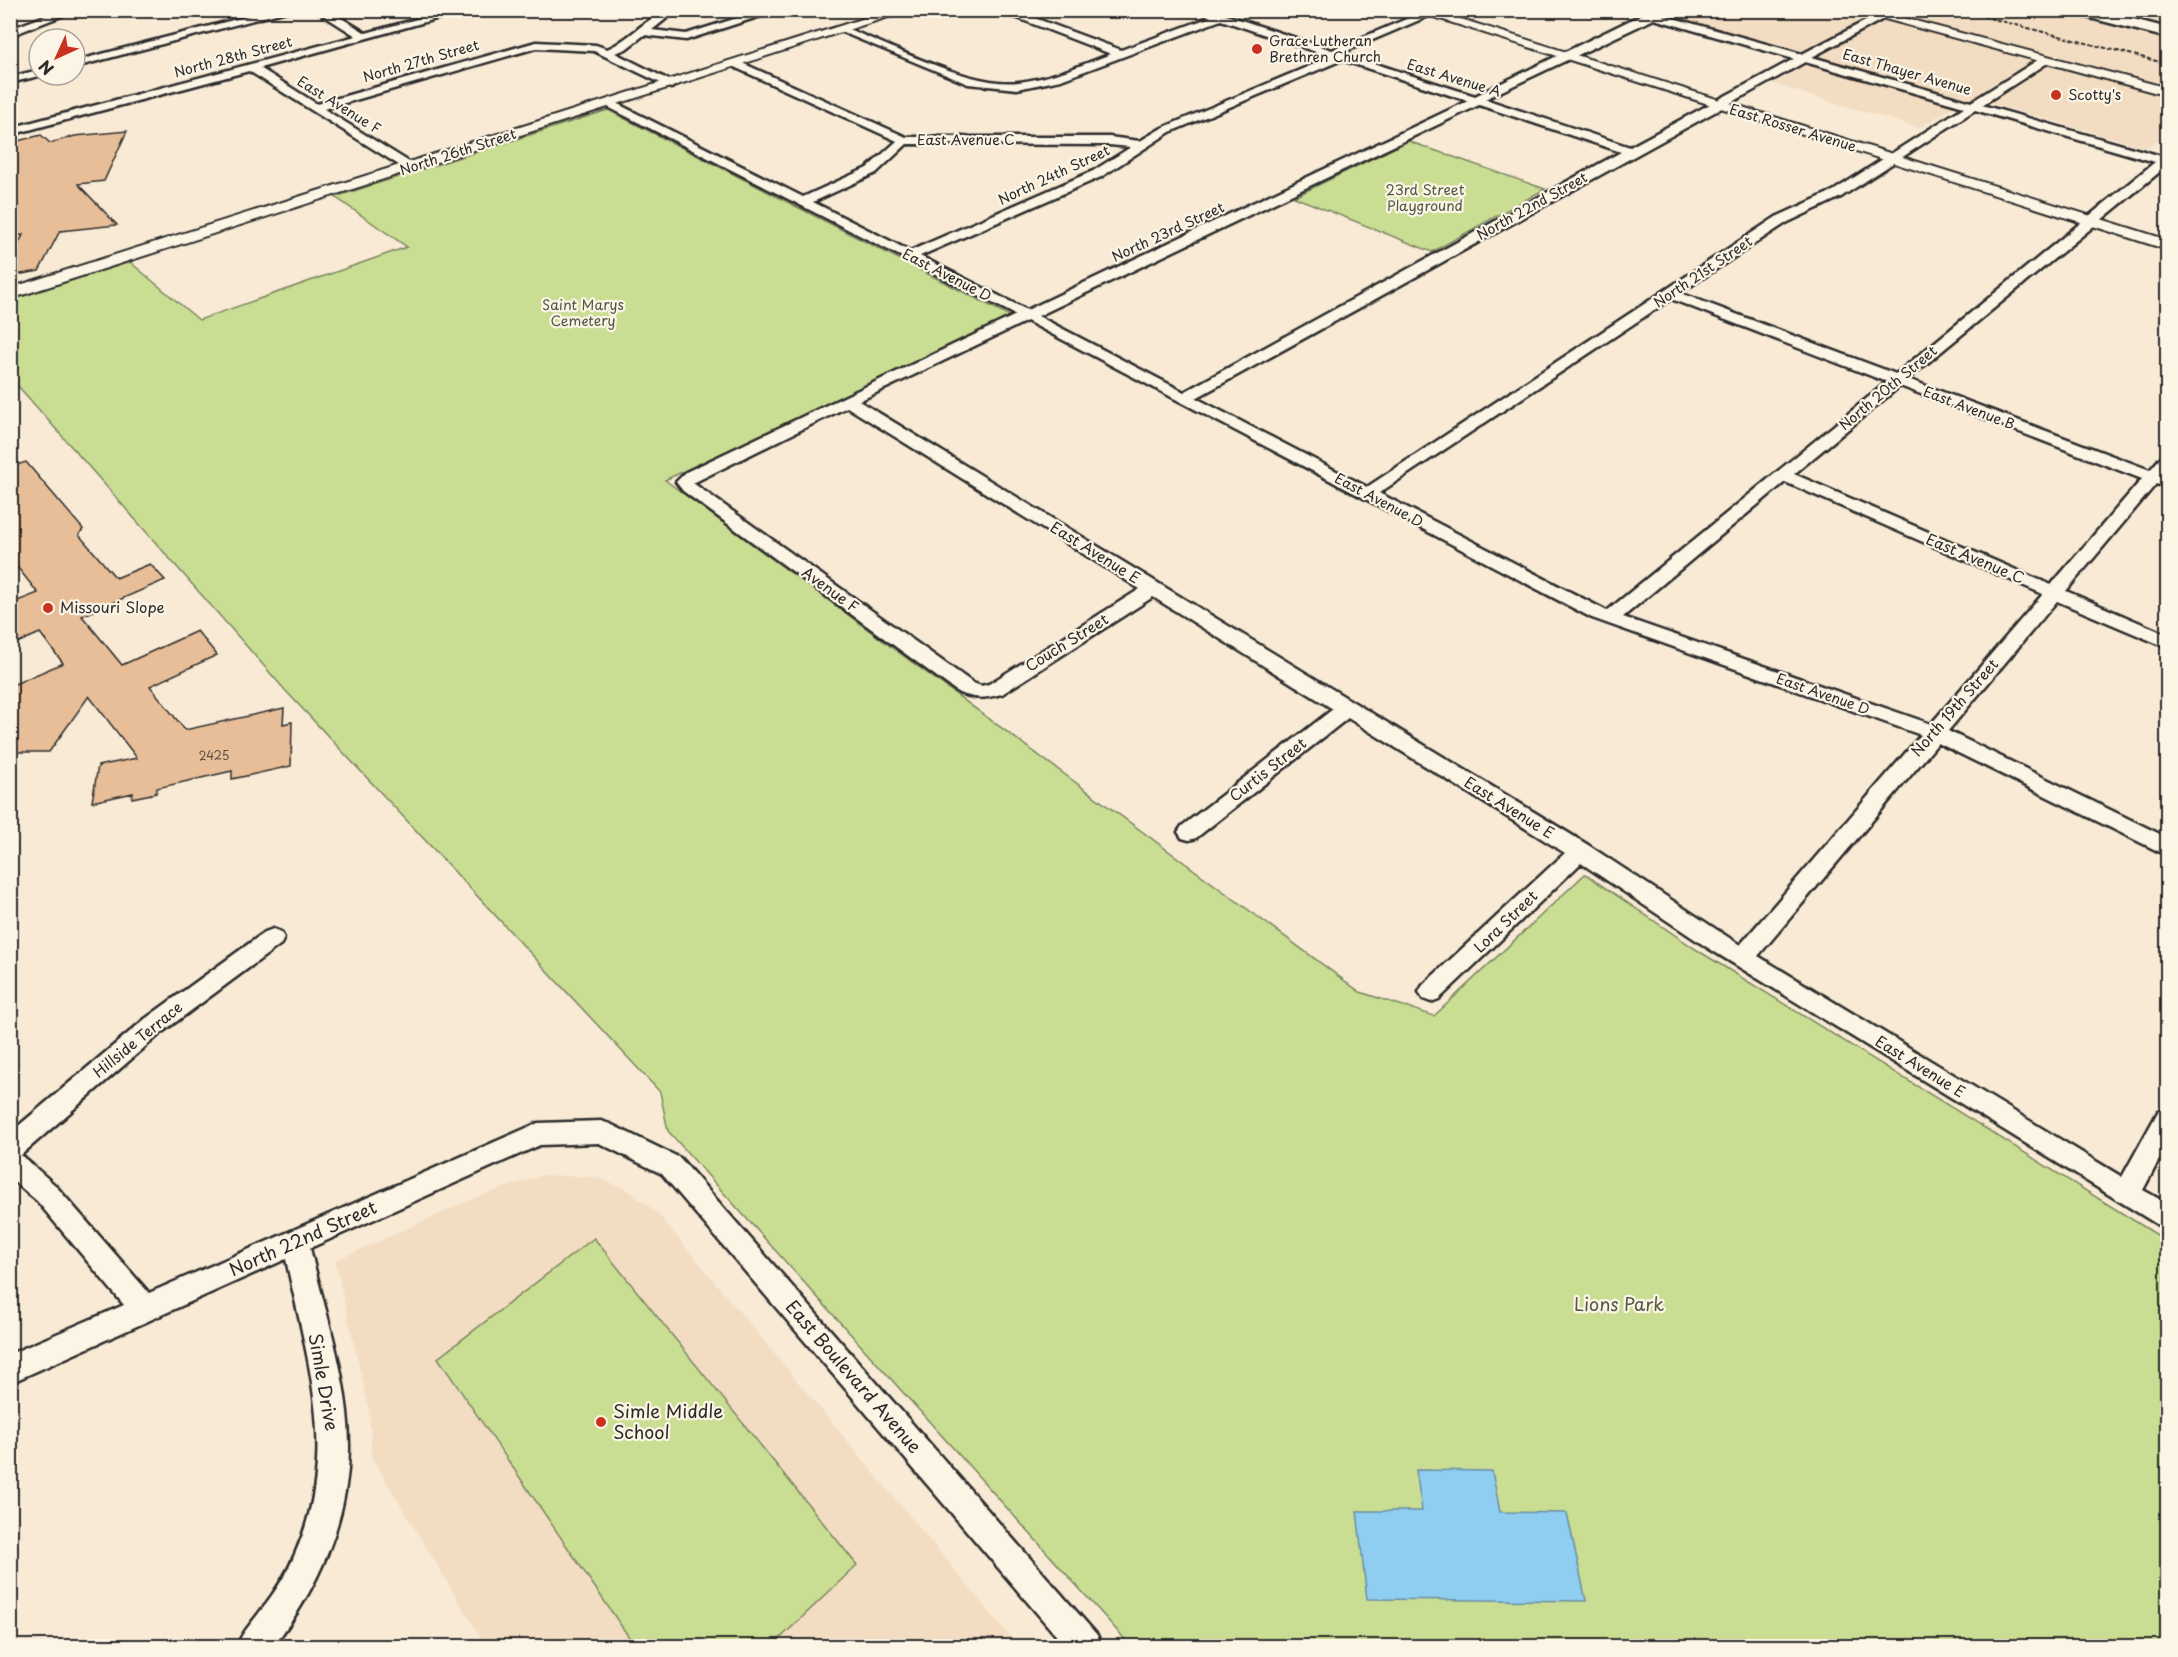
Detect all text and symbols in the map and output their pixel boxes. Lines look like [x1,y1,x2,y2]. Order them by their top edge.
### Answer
north arrow [27,27,87,87]
place label: Grace Lutheran Brethren Church [1269,30,1381,67]
street label: North 28th Street [172,31,294,82]
street label: North 27th Street [360,34,482,87]
marker: Grace Lutheran Brethren Church [1250,42,1264,56]
street label: East Thayer Avenue [1840,43,1974,100]
street label: East Avenue A [1405,53,1504,102]
text: N [33,55,59,81]
street label: East Avenue F [293,70,385,139]
place label: Scotty's [2068,84,2121,105]
marker: Scotty's [2049,88,2063,102]
street label: East Rosser Avenue [1727,98,1859,157]
street label: North 26th Street [397,123,519,180]
street label: East Avenue C [917,129,1015,150]
street label: North 24th Street [994,139,1113,210]
street label: North 22nd Street [1473,166,1591,245]
park label: 23rd Street Playground [1386,179,1465,216]
street label: North 23rd Street [1108,196,1228,267]
street label: North 21st Street [1649,230,1757,313]
street label: East Avenue D [899,243,995,306]
park label: Saint Marys Cemetery [542,294,624,331]
street label: North 20th Street [1834,340,1941,435]
street label: East Avenue B [1920,380,2018,435]
street label: East Avenue D [1331,467,1427,532]
street label: East Avenue E [1046,515,1145,589]
street label: East Avenue C [1923,527,2028,589]
street label: Avenue F [798,560,864,618]
place label: Missouri Slope [60,595,165,618]
marker: Missouri Slope [41,601,55,615]
street label: Couch Street [1020,607,1112,676]
street label: North 19th Street [1905,653,2003,761]
street label: East Avenue D [1774,668,1873,719]
street label: Curtis Street [1224,731,1311,806]
house number: 2425 [198,746,230,764]
street label: East Avenue E [1460,770,1559,844]
street label: Lora Street [1468,884,1542,957]
street label: Hillside Terrace [87,995,187,1082]
street label: East Avenue E [1871,1029,1970,1103]
street label: North 22nd Street [224,1193,381,1282]
park label: Lions Park [1574,1290,1664,1317]
street label: East Boulevard Avenue [780,1293,929,1459]
street label: Simle Drive [303,1331,346,1433]
place label: Simle Middle School [613,1397,723,1445]
marker: Simle Middle School [594,1415,608,1429]

